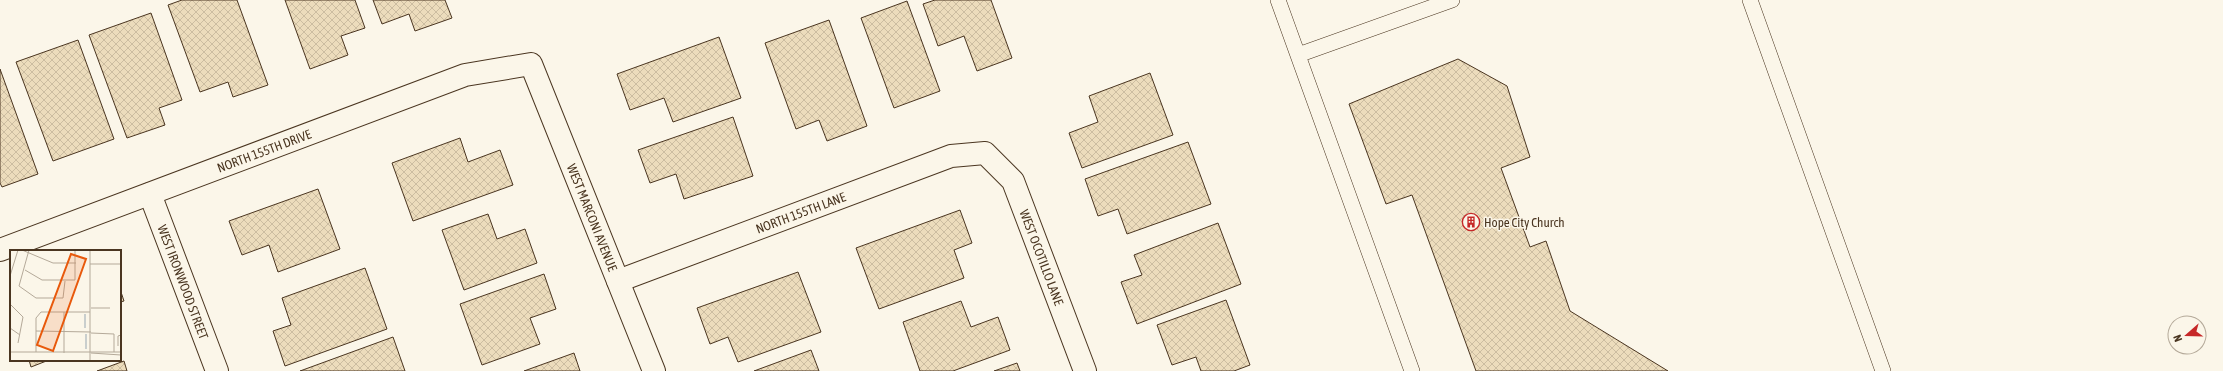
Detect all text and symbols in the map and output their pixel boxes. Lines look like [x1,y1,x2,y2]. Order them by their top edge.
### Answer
street label: NORTH 155TH DRIVE [215,126,313,175]
street label: WEST MARCONI AVENUE [564,162,621,274]
street label: NORTH 155TH LANE [754,189,848,236]
street label: WEST OCOTILLO LANE [1017,207,1067,308]
building icon: Hope City Church [1461,212,1481,232]
place label: Hope City Church [1484,215,1565,230]
street label: WEST IRONWOOD STREET [155,223,212,341]
inset map [10,250,121,361]
north arrow [2167,315,2207,355]
text: N [2171,333,2184,344]

